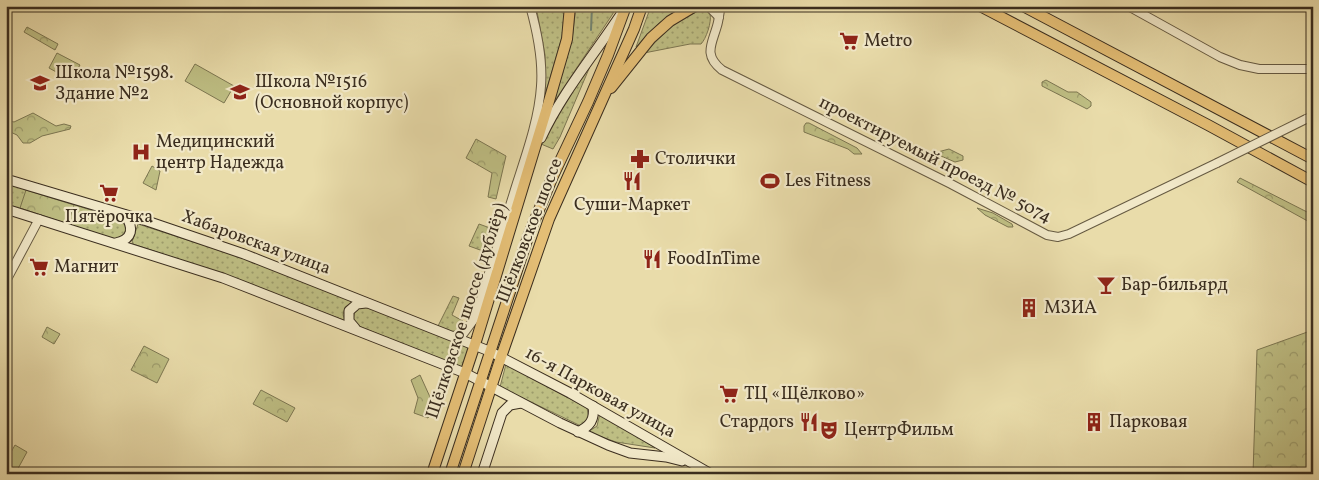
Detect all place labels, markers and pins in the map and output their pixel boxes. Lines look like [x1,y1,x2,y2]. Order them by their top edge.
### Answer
place label: Metro [864,29,912,54]
supermarket icon: Metro [838,30,860,52]
place label: Школа №1598. Здание №2 [55,61,174,107]
place label: Школа №1516 (Основной корпус) [255,70,409,116]
school or university icon: Школа №1598. Здание №2 [29,72,51,94]
school or university icon: Школа №1516 (Основной корпус) [229,81,251,103]
place label: Медицинский центр Надежда [156,130,284,176]
hospital icon: Медицинский центр Надежда [130,141,152,163]
place label: Столички [655,147,736,172]
pharmacy icon: Столички [629,148,651,170]
place label: Les Fitness [785,169,871,194]
restaurant icon: Суши-Маркет [621,170,643,192]
sports icon: Les Fitness [759,170,781,192]
supermarket icon: Пятёрочка [98,182,120,204]
place label: Суши-Маркет [574,193,690,218]
place label: Пятёрочка [65,205,153,230]
place label: FoodInTime [667,247,760,272]
restaurant icon: FoodInTime [641,248,663,270]
place label: Магнит [54,255,118,280]
supermarket icon: Магнит [28,256,50,278]
place label: Бар-бильярд [1121,273,1228,298]
bar icon: Бар-бильярд [1095,274,1117,296]
place label: МЗИА [1044,296,1097,321]
building icon: МЗИА [1018,297,1040,319]
place label: ТЦ «Щёлково» [744,382,865,407]
supermarket icon: ТЦ «Щёлково» [718,383,740,405]
place label: Стардогs [720,410,794,435]
place label: Парковая [1109,410,1187,435]
restaurant icon: Стардогs [798,411,820,433]
building icon: Парковая [1083,411,1105,433]
place label: ЦентрФильм [844,418,954,443]
theatre icon: ЦентрФильм [818,419,840,441]

